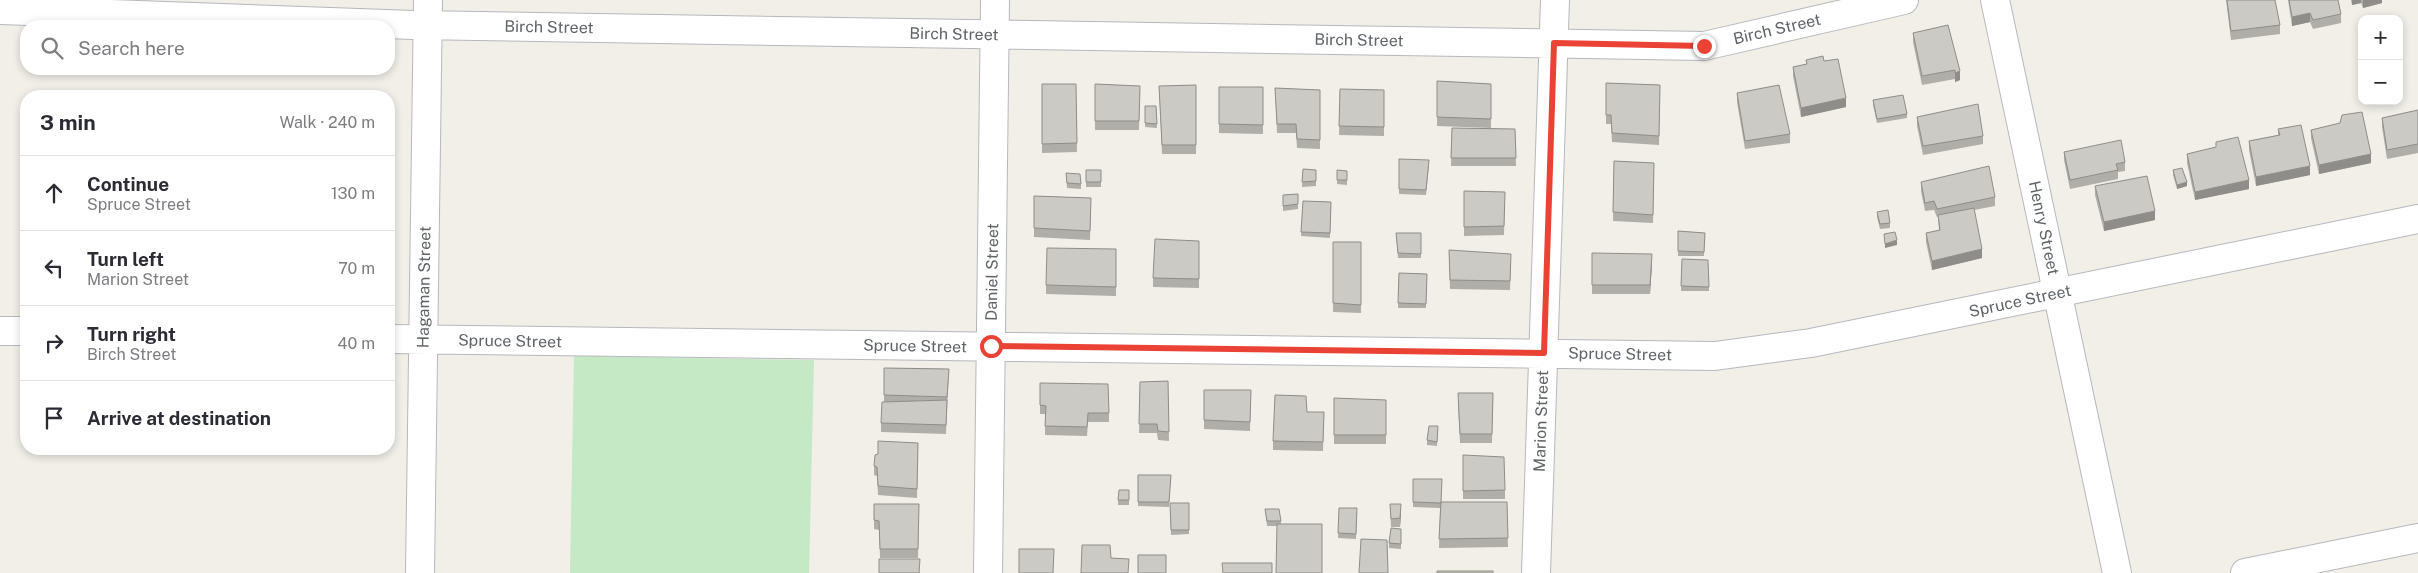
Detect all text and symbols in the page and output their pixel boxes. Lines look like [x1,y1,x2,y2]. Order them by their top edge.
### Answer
street label: Birch Street [1731,10,1823,48]
map controls [2358,15,2403,105]
button: + [2358,15,2403,60]
street label: Birch Street [504,17,594,37]
search box [20,20,395,75]
street label: Birch Street [909,24,999,44]
street label: Birch Street [1314,30,1404,50]
icon: search [38,34,66,62]
route end [1693,35,1716,58]
text: Search here [78,37,185,59]
button: − [2358,60,2403,105]
text: 3 min [40,110,96,135]
text: Walk · 240 m [279,113,375,132]
text: Continue [87,173,169,195]
icon: ahead [40,179,68,207]
street label: Henry Street [2025,179,2063,277]
text: 130 m [331,184,375,203]
text: Spruce Street [87,195,191,214]
street label: Daniel Street [982,223,1002,321]
street label: Hagaman Street [413,226,435,348]
text: Turn left [87,248,164,270]
icon: left [40,254,68,282]
text: 70 m [338,259,375,278]
text: Marion Street [87,270,189,289]
street label: Spruce Street [1967,281,2073,321]
text: Turn right [87,323,176,345]
icon: right [40,329,68,357]
street label: Spruce Street [458,331,562,351]
text: 40 m [337,334,375,353]
route start [980,335,1003,358]
street label: Spruce Street [863,336,967,356]
street label: Spruce Street [1568,344,1672,364]
text: Birch Street [87,345,176,364]
street label: Marion Street [1530,370,1552,472]
icon: arrive [40,404,68,432]
text: Arrive at destination [87,407,271,429]

